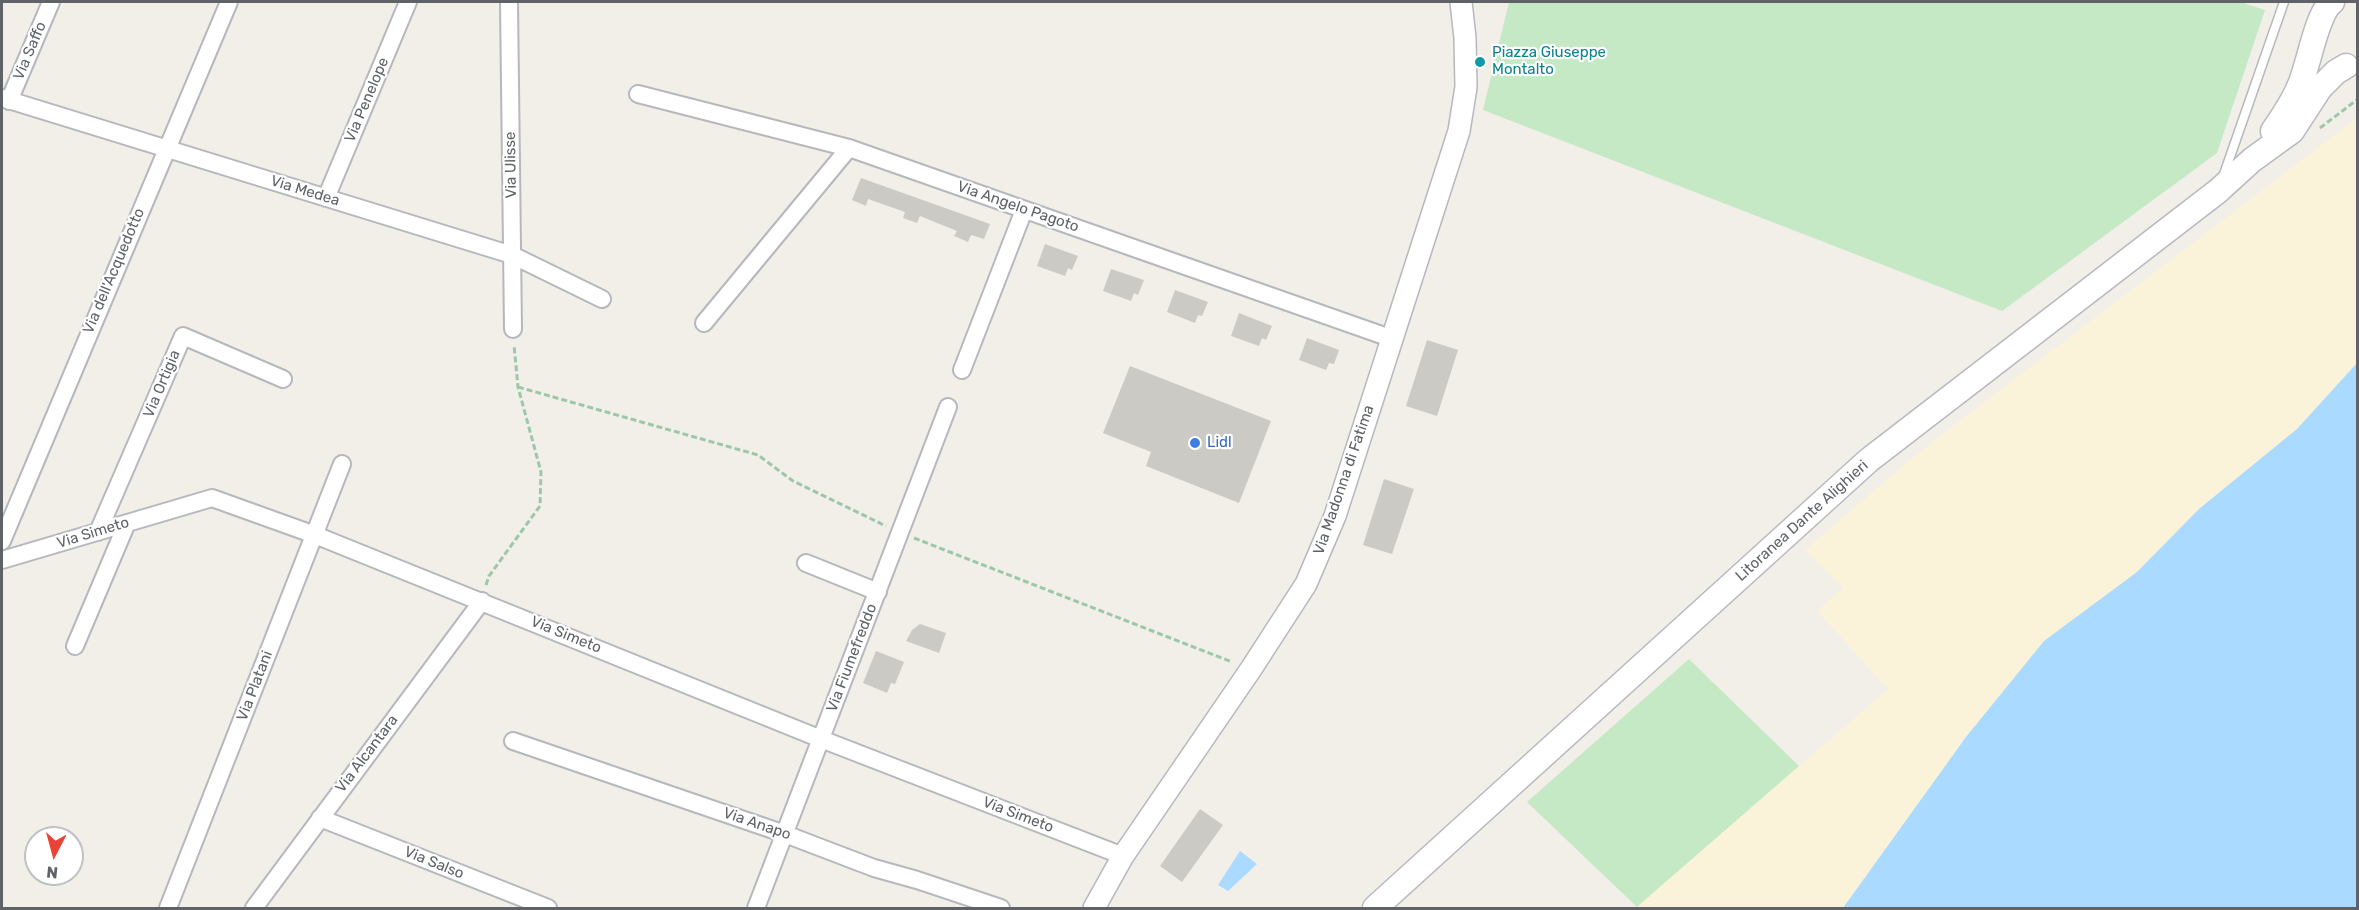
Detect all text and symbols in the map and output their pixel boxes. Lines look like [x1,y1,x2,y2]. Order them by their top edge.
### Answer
street label: Via Saffo [10,19,50,83]
place label: Piazza Giuseppe Montalto [1492,44,1606,79]
street label: Via Penelope [341,55,393,145]
marker: Piazza Giuseppe Montalto [1473,55,1487,69]
street label: Via Ulisse [501,131,521,199]
street label: Via Medea [268,172,342,210]
street label: Via Angelo Pagoto [955,178,1081,236]
street label: Via dell'Acquedotto [79,206,149,336]
street label: Via Ortigia [140,348,184,420]
street label: Via Madonna di Fatima [1310,403,1378,557]
place label: Lidl [1207,434,1232,452]
marker: Lidl [1188,436,1202,450]
street label: Litoranea Dante Alighieri [1732,457,1872,585]
street label: Via Simeto [55,514,131,552]
street label: Via Fiumefreddo [823,601,881,715]
street label: Via Simeto [528,613,604,657]
street label: Via Platani [233,648,277,724]
street label: Via Alcantara [332,712,402,796]
street label: Via Simeto [980,793,1056,837]
street label: Via Anapo [721,804,793,844]
north arrow [24,826,84,886]
street label: Via Salso [401,843,467,883]
text: N [46,862,59,882]

